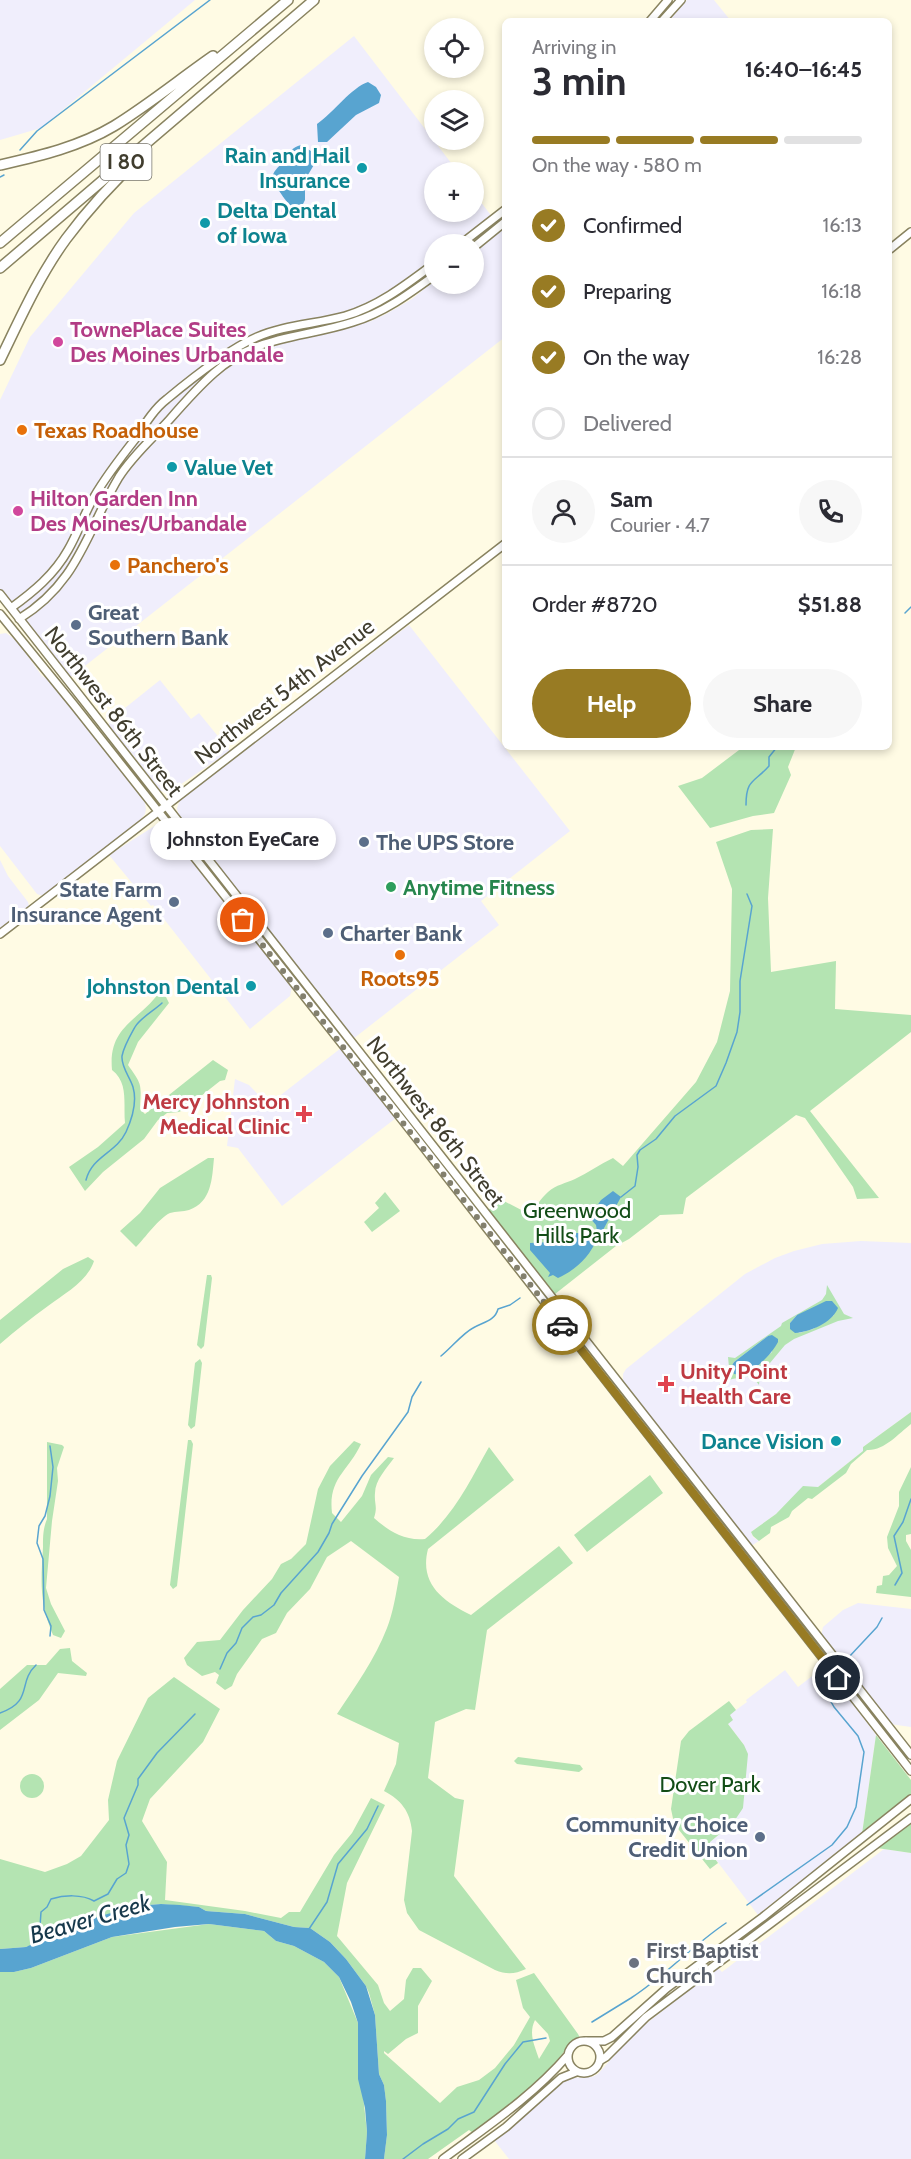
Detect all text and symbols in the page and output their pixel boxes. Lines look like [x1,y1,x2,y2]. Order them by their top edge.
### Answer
map controls [424,18,484,294]
button: locate [424,18,484,78]
text: Arriving in [532,35,616,59]
text: 16:40–16:45 [745,56,862,83]
text: 3 min [532,57,627,105]
button: layers [424,90,484,150]
place label: Rain and Hail Insurance [225,142,350,194]
road number: I 80 [100,144,152,180]
text: On the way · 580 m [532,153,702,177]
marker: Rain and Hail Insurance [355,161,369,175]
button: + [424,162,484,222]
place label: Delta Dental of Iowa [217,197,337,249]
icon: check [532,209,565,242]
text: Confirmed [583,212,682,239]
text: 16:13 [823,213,862,237]
marker: Delta Dental of Iowa [198,216,212,230]
button: − [424,234,484,294]
icon: check [532,275,565,308]
text: Preparing [583,278,671,305]
text: 16:18 [821,279,862,303]
place label: TownePlace Suites Des Moines Urbandale [70,316,284,368]
marker: TownePlace Suites Des Moines Urbandale [51,335,65,349]
icon: check [532,341,565,374]
text: On the way [583,344,690,371]
text: 16:28 [817,345,862,369]
text: Delivered [583,410,672,437]
place label: Texas Roadhouse [34,417,199,444]
marker: Texas Roadhouse [15,423,29,437]
place label: Value Vet [184,454,274,481]
marker: Value Vet [165,460,179,474]
button: person [532,480,595,543]
button: phone [799,480,862,543]
place label: Hilton Garden Inn Des Moines/Urbandale [30,485,247,537]
text: Sam [610,486,653,513]
marker: Hilton Garden Inn Des Moines/Urbandale [11,504,25,518]
text: Courier · 4.7 [610,513,710,537]
place label: Panchero's [127,552,229,579]
marker: Panchero's [108,558,122,572]
text: Order #8720 [532,591,658,618]
text: $51.88 [798,591,862,618]
place label: Great Southern Bank [88,599,229,651]
street label: Northwest 54th Avenue [189,613,380,770]
marker: Great Southern Bank [69,618,83,632]
street label: Northwest 86th Street [39,621,189,802]
button: Help [532,669,691,738]
button: Share [703,669,862,738]
callout: Johnston EyeCare [150,818,336,860]
text: Johnston EyeCare [167,827,319,851]
place label: The UPS Store [376,829,514,856]
marker: The UPS Store [357,835,371,849]
place label: Anytime Fitness [403,874,555,901]
place label: State Farm Insurance Agent [11,876,162,928]
marker: Anytime Fitness [384,880,398,894]
pin [217,894,268,945]
marker: State Farm Insurance Agent [167,895,181,909]
icon: bag [226,903,259,936]
place label: Charter Bank [340,920,463,947]
marker: Charter Bank [321,926,335,940]
marker: Roots95 [393,948,407,962]
place label: Roots95 [360,965,440,992]
place label: Johnston Dental [85,973,239,1000]
marker: Johnston Dental [244,979,258,993]
street label: Northwest 86th Street [361,1031,511,1212]
place label: Mercy Johnston Medical Clinic [143,1088,290,1140]
marker: Mercy Johnston Medical Clinic [295,1105,313,1123]
park label: Greenwood Hills Park [523,1197,631,1249]
courier [532,1295,592,1355]
icon: car [546,1309,579,1342]
place label: Unity Point Health Care [680,1358,791,1410]
marker: Unity Point Health Care [657,1375,675,1393]
place label: Dance Vision [701,1428,824,1455]
marker: Dance Vision [829,1434,843,1448]
pin [812,1652,863,1703]
icon: home [821,1661,854,1694]
park label: Dover Park [659,1771,761,1798]
place label: Community Choice Credit Union [566,1811,748,1863]
marker: Community Choice Credit Union [753,1830,767,1844]
water label: Beaver Creek [26,1887,154,1950]
place label: First Baptist Church [646,1937,759,1989]
marker: First Baptist Church [627,1956,641,1970]

